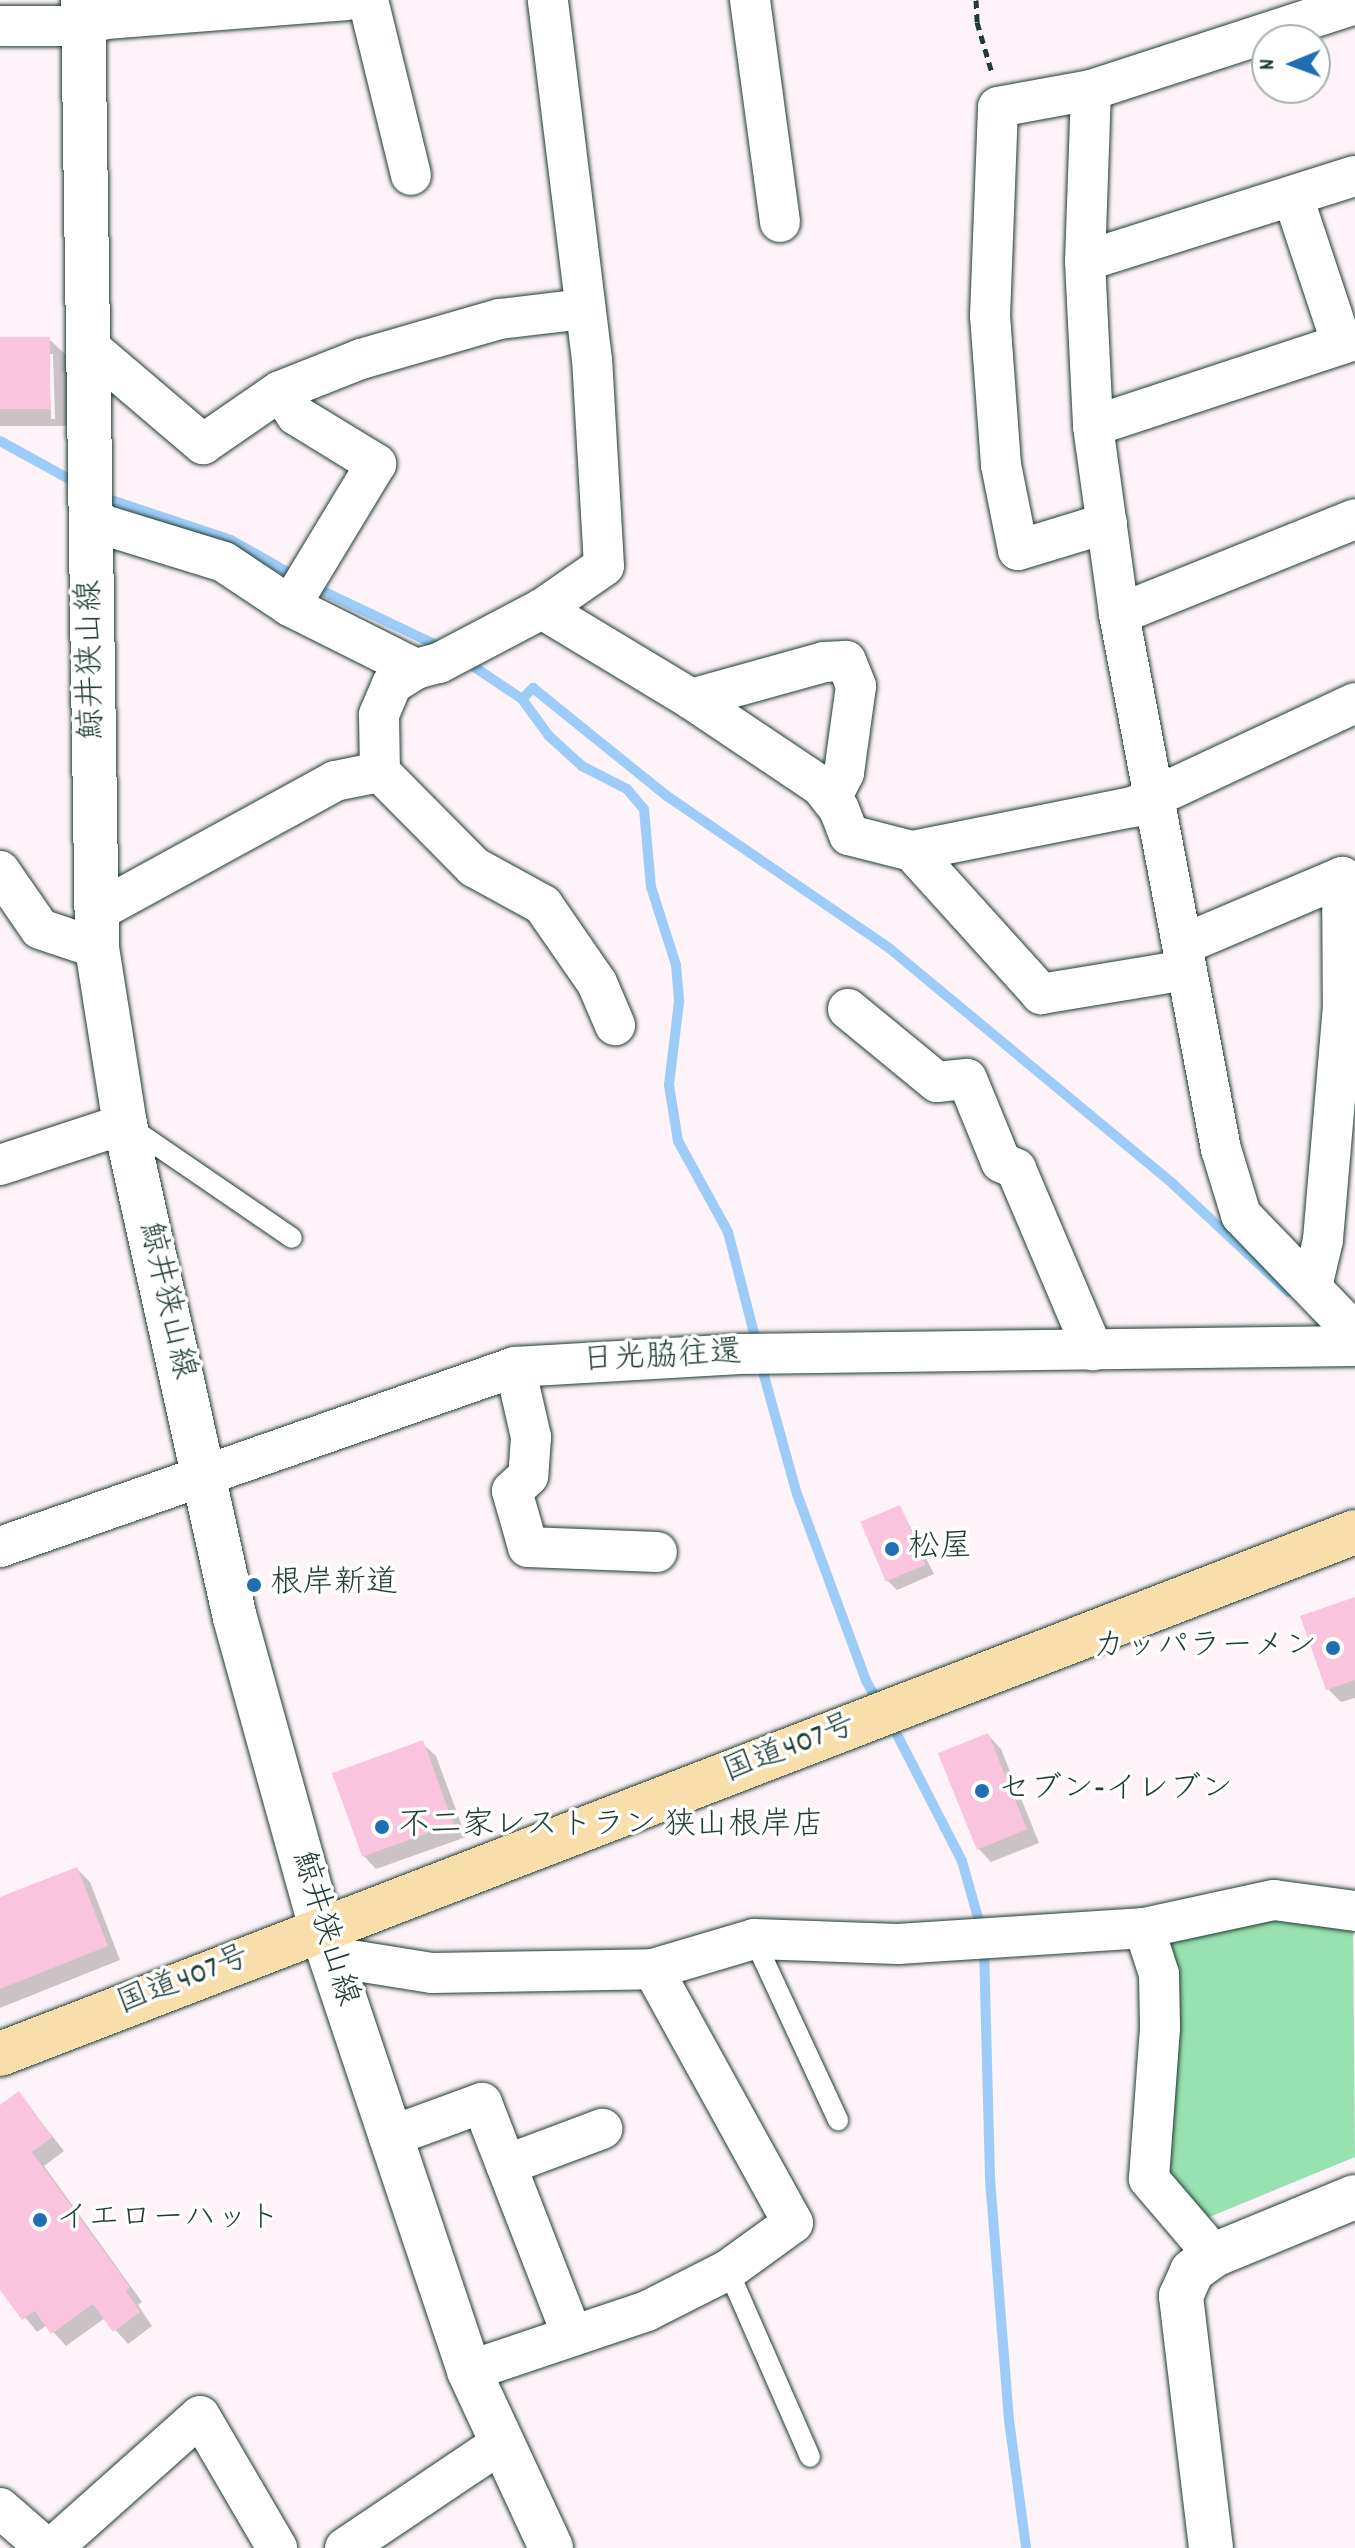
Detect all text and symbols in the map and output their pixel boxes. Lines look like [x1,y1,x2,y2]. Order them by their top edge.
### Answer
north arrow [1251,24,1331,104]
text: N [1253,59,1284,70]
street label: 鯨井狭山線 [72,580,114,740]
street label: 鯨井狭山線 [128,1219,202,1383]
street label: 日光脇往還 [581,1336,743,1382]
place label: 松屋 [908,1530,972,1568]
marker: 松屋 [883,1540,901,1558]
place label: 根岸新道 [270,1566,398,1604]
marker: 根岸新道 [245,1576,263,1594]
place label: カッパラーメン [1093,1629,1317,1667]
marker: カッパラーメン [1324,1639,1342,1657]
street label: 国道407号 [718,1707,862,1793]
place label: セブン-イレブン [998,1772,1233,1810]
marker: セブン-イレブン [973,1782,991,1800]
place label: 不二家レストラン 狭山根岸店 [398,1808,821,1846]
marker: 不二家レストラン 狭山根岸店 [373,1818,391,1836]
street label: 鯨井狭山線 [281,1847,365,2011]
street label: 国道407号 [112,1939,256,2025]
place label: イエローハット [56,2201,280,2239]
marker: イエローハット [31,2211,49,2229]

